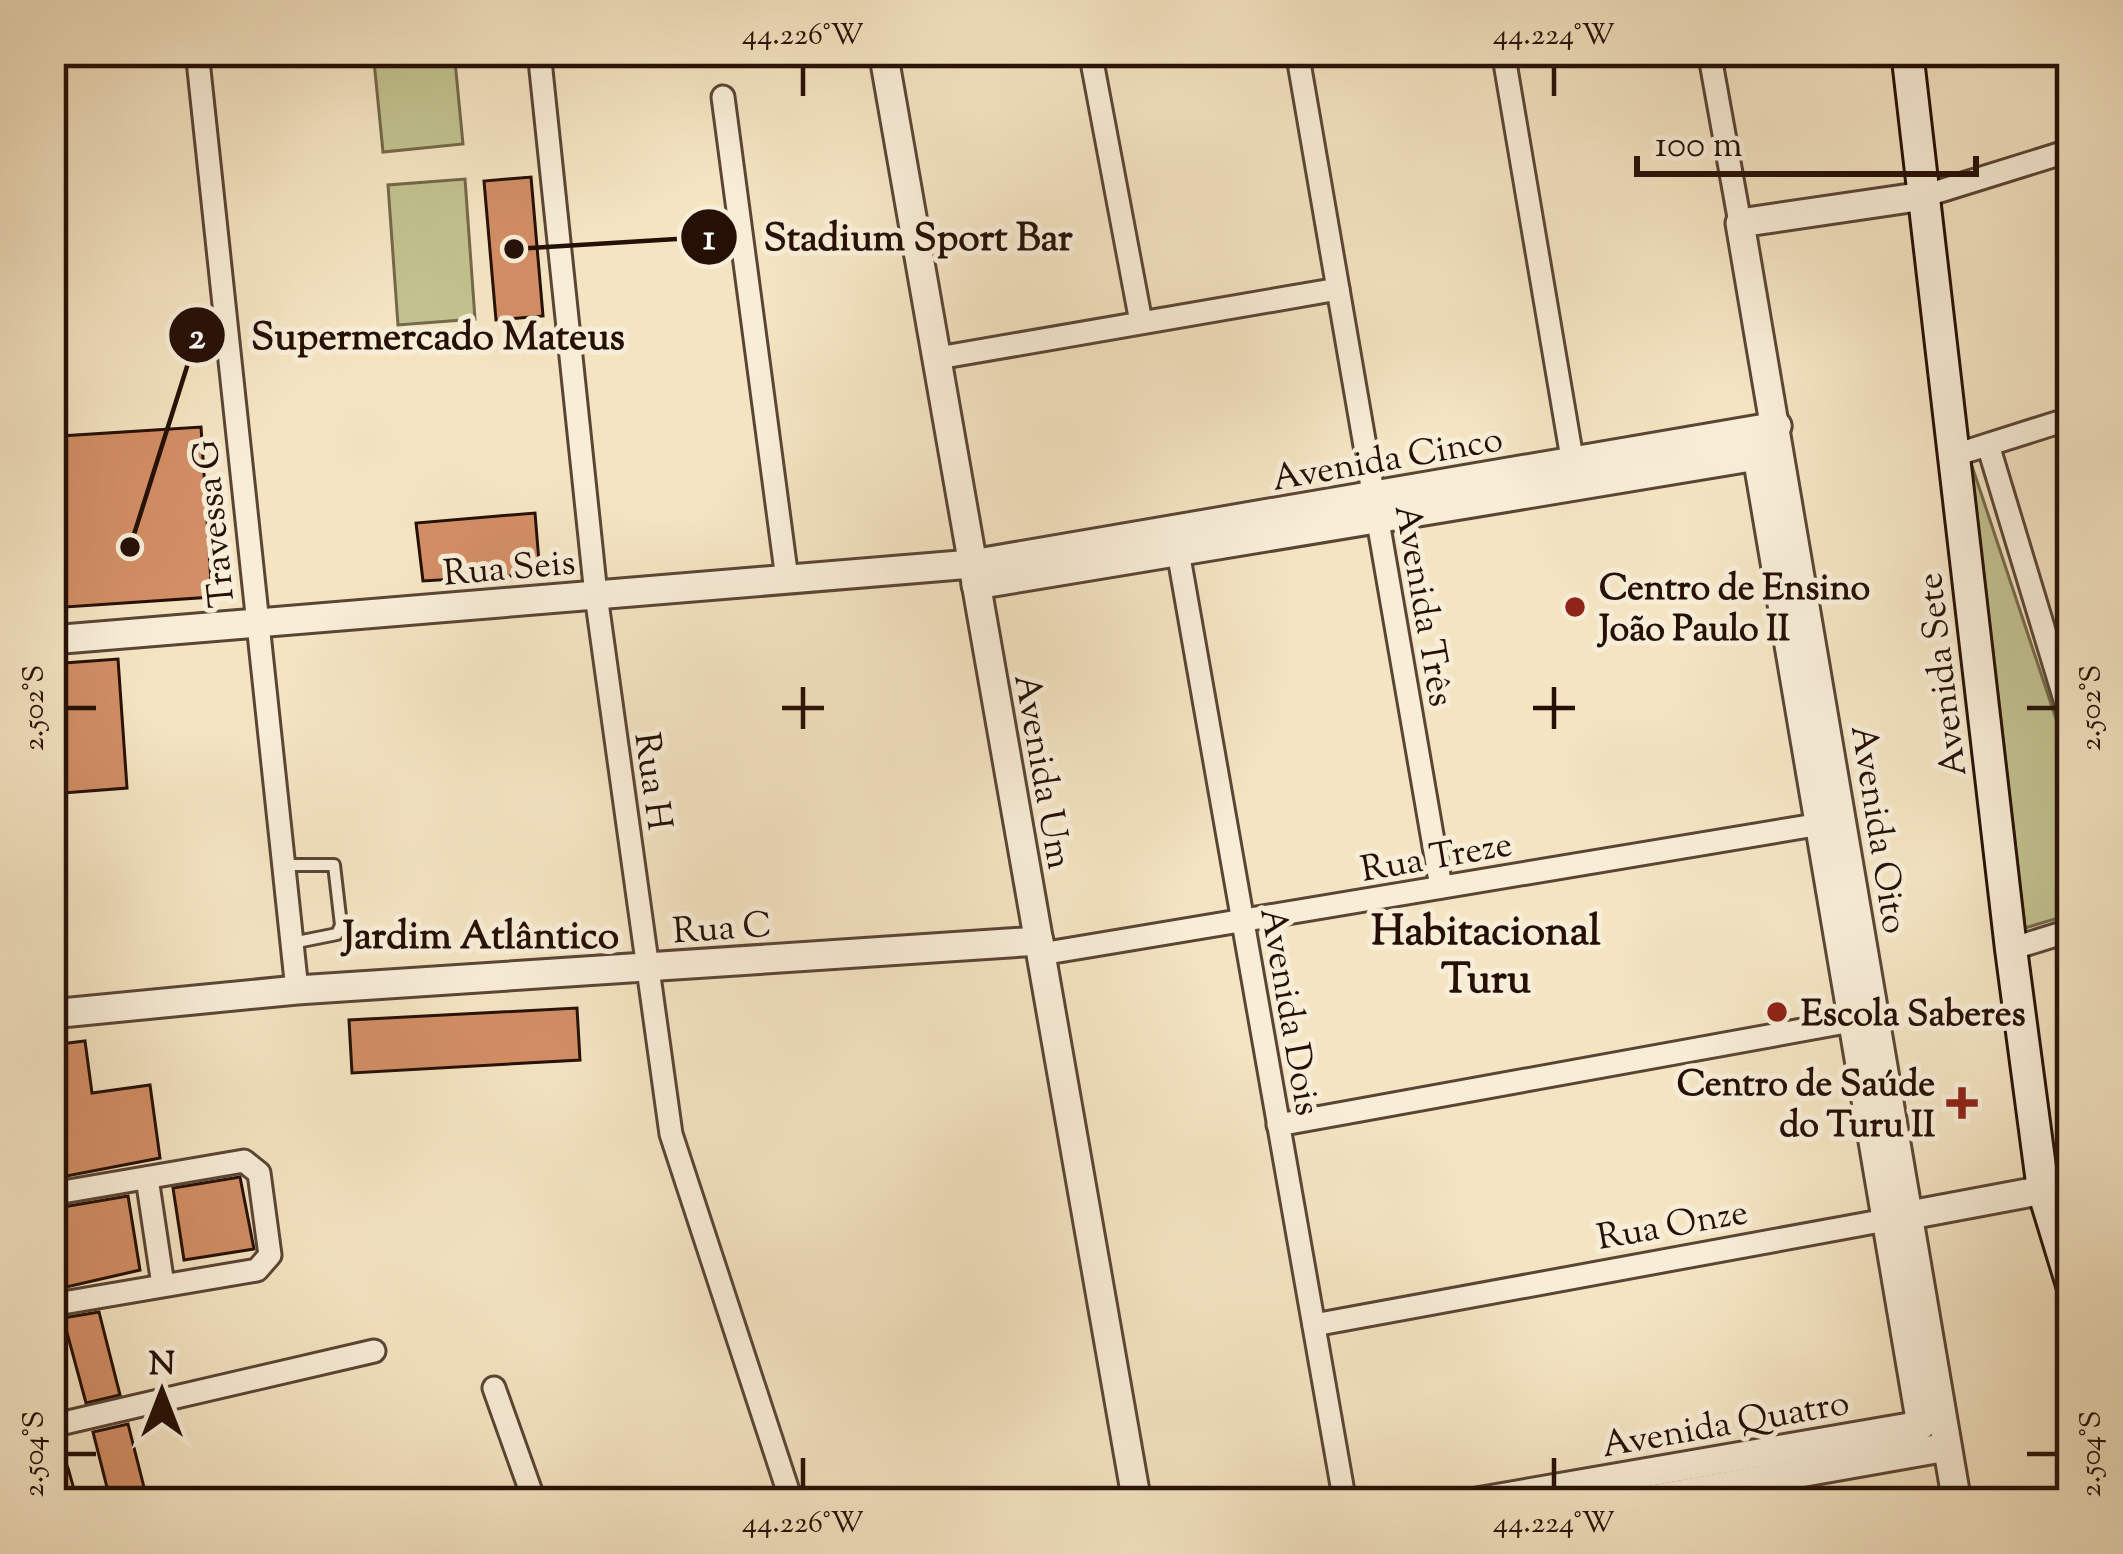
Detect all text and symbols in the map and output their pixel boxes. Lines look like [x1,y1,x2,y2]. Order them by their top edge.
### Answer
text: 44.226°W [742,15,864,58]
text: 44.224°W [1493,15,1615,58]
scale bar [1637,102,1976,176]
text: 100 m [1655,121,1743,173]
callout: Stadium Sport Bar [679,199,1096,274]
text: Stadium Sport Bar [763,213,1073,269]
text: 1 [703,214,716,266]
callout: Supermercado Mateus [167,298,649,373]
text: Supermercado Mateus [251,312,625,368]
text: 2 [189,313,206,365]
street label: Avenida Cinco [1268,415,1507,507]
street label: Travessa G [181,437,251,610]
street label: Avenida Três [1379,501,1465,711]
street label: Rua Seis [441,538,578,602]
place label: Centro de Ensino João Paulo II [1596,564,1870,657]
street label: Avenida Sete [1906,570,1982,779]
marker: Centro de Ensino João Paulo II [1562,594,1588,620]
text: 2.502°S [14,665,57,751]
text: 2.502°S [2071,665,2114,751]
street label: Avenida Um [998,670,1084,873]
street label: Avenida Oito [1835,722,1919,938]
street label: Rua H [618,729,684,834]
street label: Rua Treze [1357,820,1516,898]
street label: Rua C [671,901,773,959]
street label: Avenida Dois [1244,904,1332,1120]
district label: Habitacional Turu [1371,904,1601,1012]
district label: Jardim Atlântico [340,911,619,967]
place label: Escola Saberes [1801,990,2026,1042]
marker: Escola Saberes [1764,999,1790,1025]
place label: Centro de Saúde do Turu II [1677,1060,1935,1153]
marker: Centro de Saúde do Turu II [1946,1087,1978,1119]
street label: Rua Onze [1593,1188,1752,1266]
north arrow [102,1332,222,1452]
text: N [149,1342,175,1390]
street label: Avenida Quatro [1598,1379,1854,1473]
text: 2.504°S [14,1411,57,1497]
text: 2.504°S [2071,1411,2114,1497]
text: 44.226°W [742,1503,864,1546]
text: 44.224°W [1493,1503,1615,1546]

